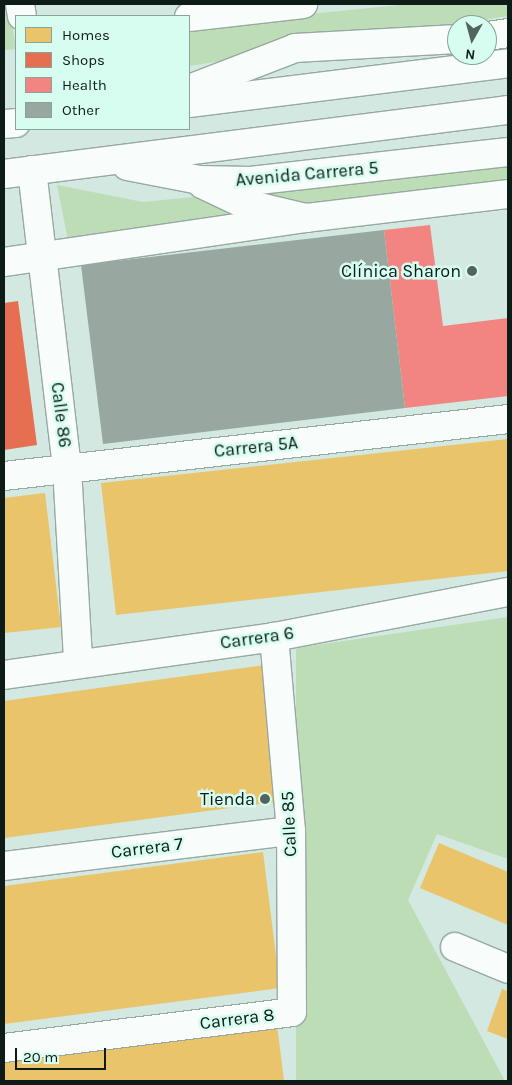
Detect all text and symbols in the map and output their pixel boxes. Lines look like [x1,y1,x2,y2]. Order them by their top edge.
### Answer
legend [15,15,190,130]
north arrow [447,15,497,65]
text: Homes [62,26,110,44]
text: N [464,45,476,63]
text: Shops [62,51,105,69]
text: Health [62,76,107,94]
text: Other [62,101,100,119]
street label: Avenida Carrera 5 [235,157,379,191]
place label: Clínica Sharon [341,260,461,282]
marker: Clínica Sharon [465,264,479,278]
street label: Calle 86 [46,381,76,449]
street label: Carrera 5A [213,432,299,462]
street label: Carrera 6 [219,622,295,654]
place label: Tienda [200,788,255,810]
street label: Calle 85 [276,791,302,857]
marker: Tienda [259,793,271,805]
street label: Carrera 7 [110,833,184,863]
street label: Carrera 8 [198,1004,276,1034]
scale bar [18,1038,109,1070]
text: 20 m [23,1048,58,1066]

